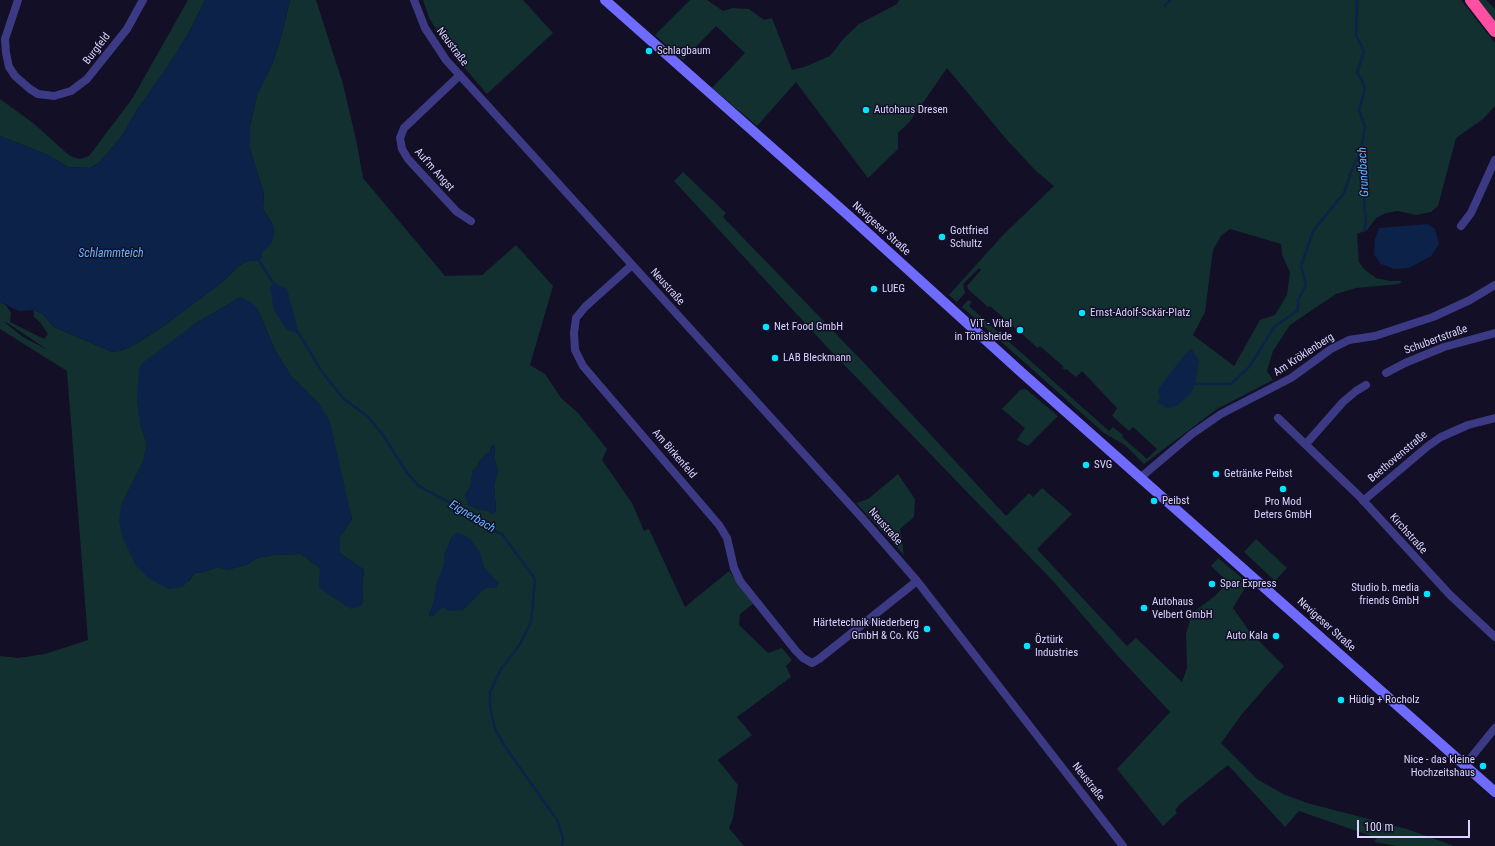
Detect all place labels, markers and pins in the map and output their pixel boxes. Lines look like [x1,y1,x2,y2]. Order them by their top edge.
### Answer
place label: Schlagbaum [657,44,711,58]
marker: Schlagbaum [644,46,654,56]
place label: Autohaus Dresen [874,103,948,117]
marker: Autohaus Dresen [861,105,871,115]
place label: Gottfried Schultz [950,224,988,250]
marker: Gottfried Schultz [937,232,947,242]
place label: LUEG [882,282,905,296]
marker: LUEG [869,284,879,294]
place label: Ernst-Adolf-Sckär-Platz [1090,306,1190,320]
marker: Ernst-Adolf-Sckär-Platz [1077,308,1087,318]
place label: ViT - Vital in Tönisheide [954,317,1012,343]
place label: Net Food GmbH [774,320,843,334]
marker: Net Food GmbH [761,322,771,332]
marker: ViT - Vital in Tönisheide [1015,325,1025,335]
place label: LAB Bleckmann [783,351,851,365]
marker: LAB Bleckmann [770,353,780,363]
place label: SVG [1094,458,1112,472]
marker: SVG [1081,460,1091,470]
place label: Getränke Peibst [1224,467,1293,481]
marker: Getränke Peibst [1211,469,1221,479]
marker: Pro Mod Deters GmbH [1278,484,1288,494]
place label: Peibst [1162,494,1189,508]
place label: Pro Mod Deters GmbH [1254,495,1312,521]
marker: Peibst [1149,496,1159,506]
place label: Spar Express [1220,577,1276,591]
marker: Spar Express [1207,579,1217,589]
place label: Studio b. media friends GmbH [1351,581,1419,607]
marker: Studio b. media friends GmbH [1422,589,1432,599]
place label: Autohaus Velbert GmbH [1152,595,1213,621]
marker: Autohaus Velbert GmbH [1139,603,1149,613]
place label: Härtetechnik Niederberg GmbH & Co. KG [813,616,919,642]
marker: Härtetechnik Niederberg GmbH & Co. KG [922,624,932,634]
place label: Auto Kala [1226,629,1268,643]
marker: Auto Kala [1271,631,1281,641]
place label: Öztürk Industries [1035,633,1078,659]
marker: Öztürk Industries [1022,641,1032,651]
place label: Hüdig + Rocholz [1349,693,1420,707]
marker: Hüdig + Rocholz [1336,695,1346,705]
place label: Nice - das kleine Hochzeitshaus [1404,753,1475,779]
marker: Nice - das kleine Hochzeitshaus [1478,761,1488,771]

